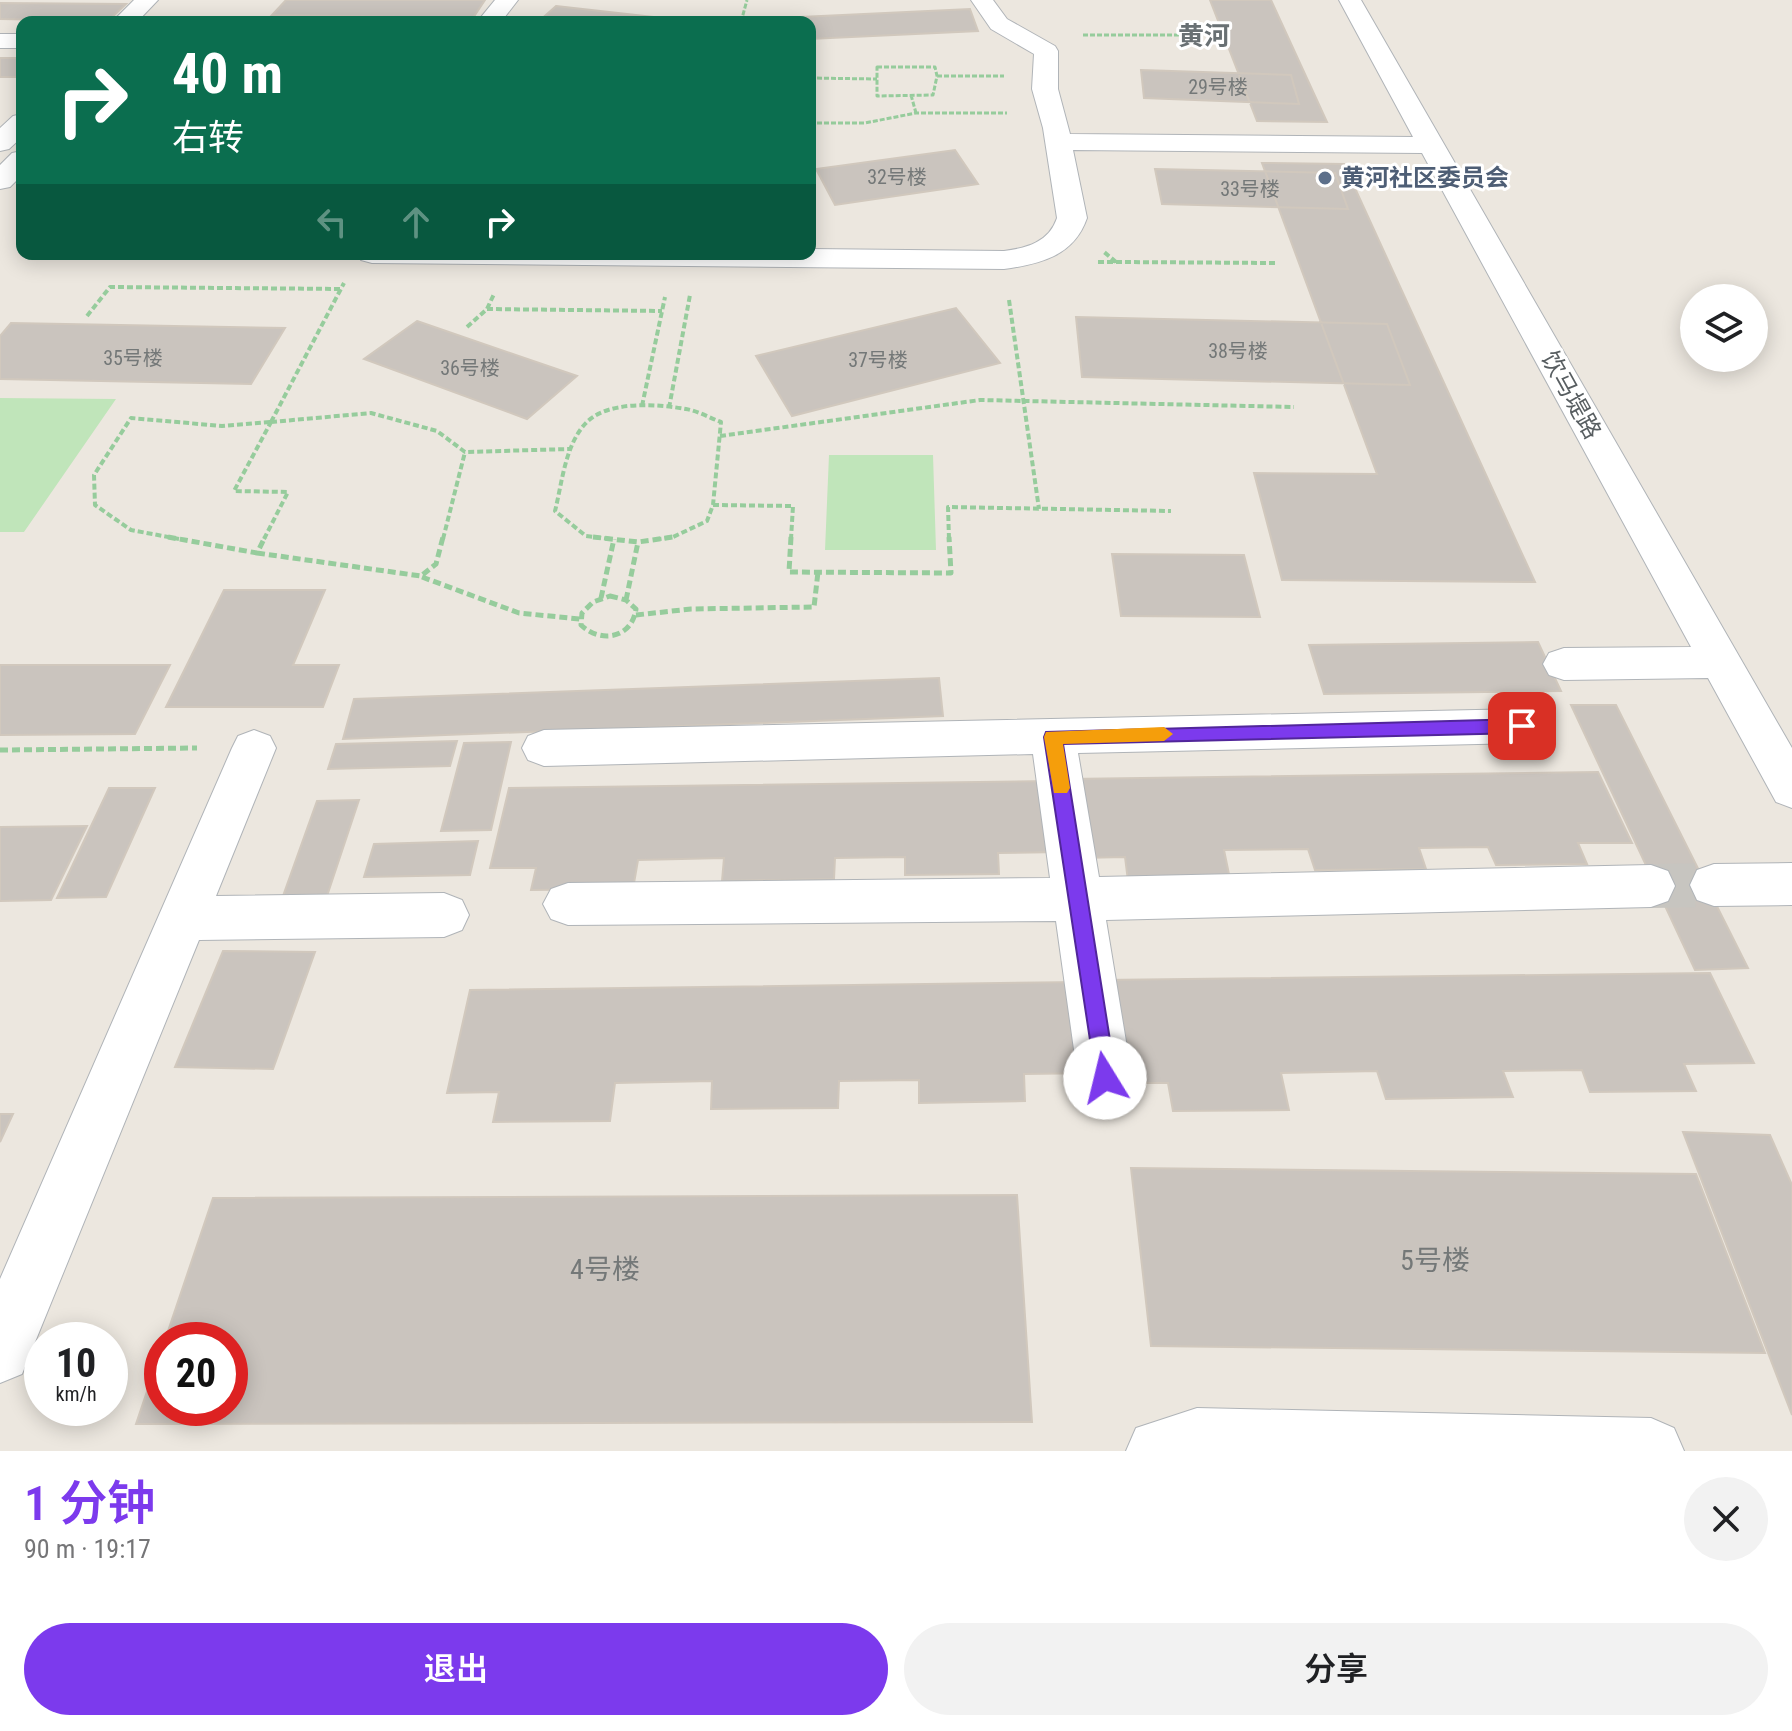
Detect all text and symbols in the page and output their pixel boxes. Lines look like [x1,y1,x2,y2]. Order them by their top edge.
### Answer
district label: 黄河 [1178,21,1230,51]
text: 40 m [172,41,283,107]
icon: right [40,48,144,152]
house number: 29号楼 [1188,75,1248,99]
text: 右转 [172,117,244,159]
place label: 黄河社区委员会 [1341,164,1509,192]
house number: 32号楼 [867,165,927,189]
marker: 黄河社区委员会 [1316,169,1334,187]
house number: 33号楼 [1220,177,1280,201]
icon: left [310,200,354,244]
icon: ahead [394,200,438,244]
icon: right [478,200,522,244]
map controls [1680,284,1768,372]
button: layers [1680,284,1768,372]
house number: 38号楼 [1208,339,1268,363]
house number: 35号楼 [103,346,163,370]
street label: 饮马堤路 [1535,346,1607,444]
house number: 37号楼 [848,348,908,372]
house number: 36号楼 [440,356,500,380]
pin [1488,692,1556,760]
icon: arrive [1500,704,1544,748]
position arrow [1063,1036,1147,1120]
house number: 5号楼 [1400,1244,1470,1277]
house number: 4号楼 [570,1253,640,1286]
speed limit sign: 20 [144,1322,248,1426]
text: 10 [56,1340,96,1387]
text: km/h [55,1382,97,1406]
text: 1 分钟 [24,1475,155,1532]
button: close [1684,1477,1768,1561]
text: 90 m · 19:17 [24,1534,151,1564]
button: 退出 [24,1623,888,1715]
button: 分享 [904,1623,1768,1715]

